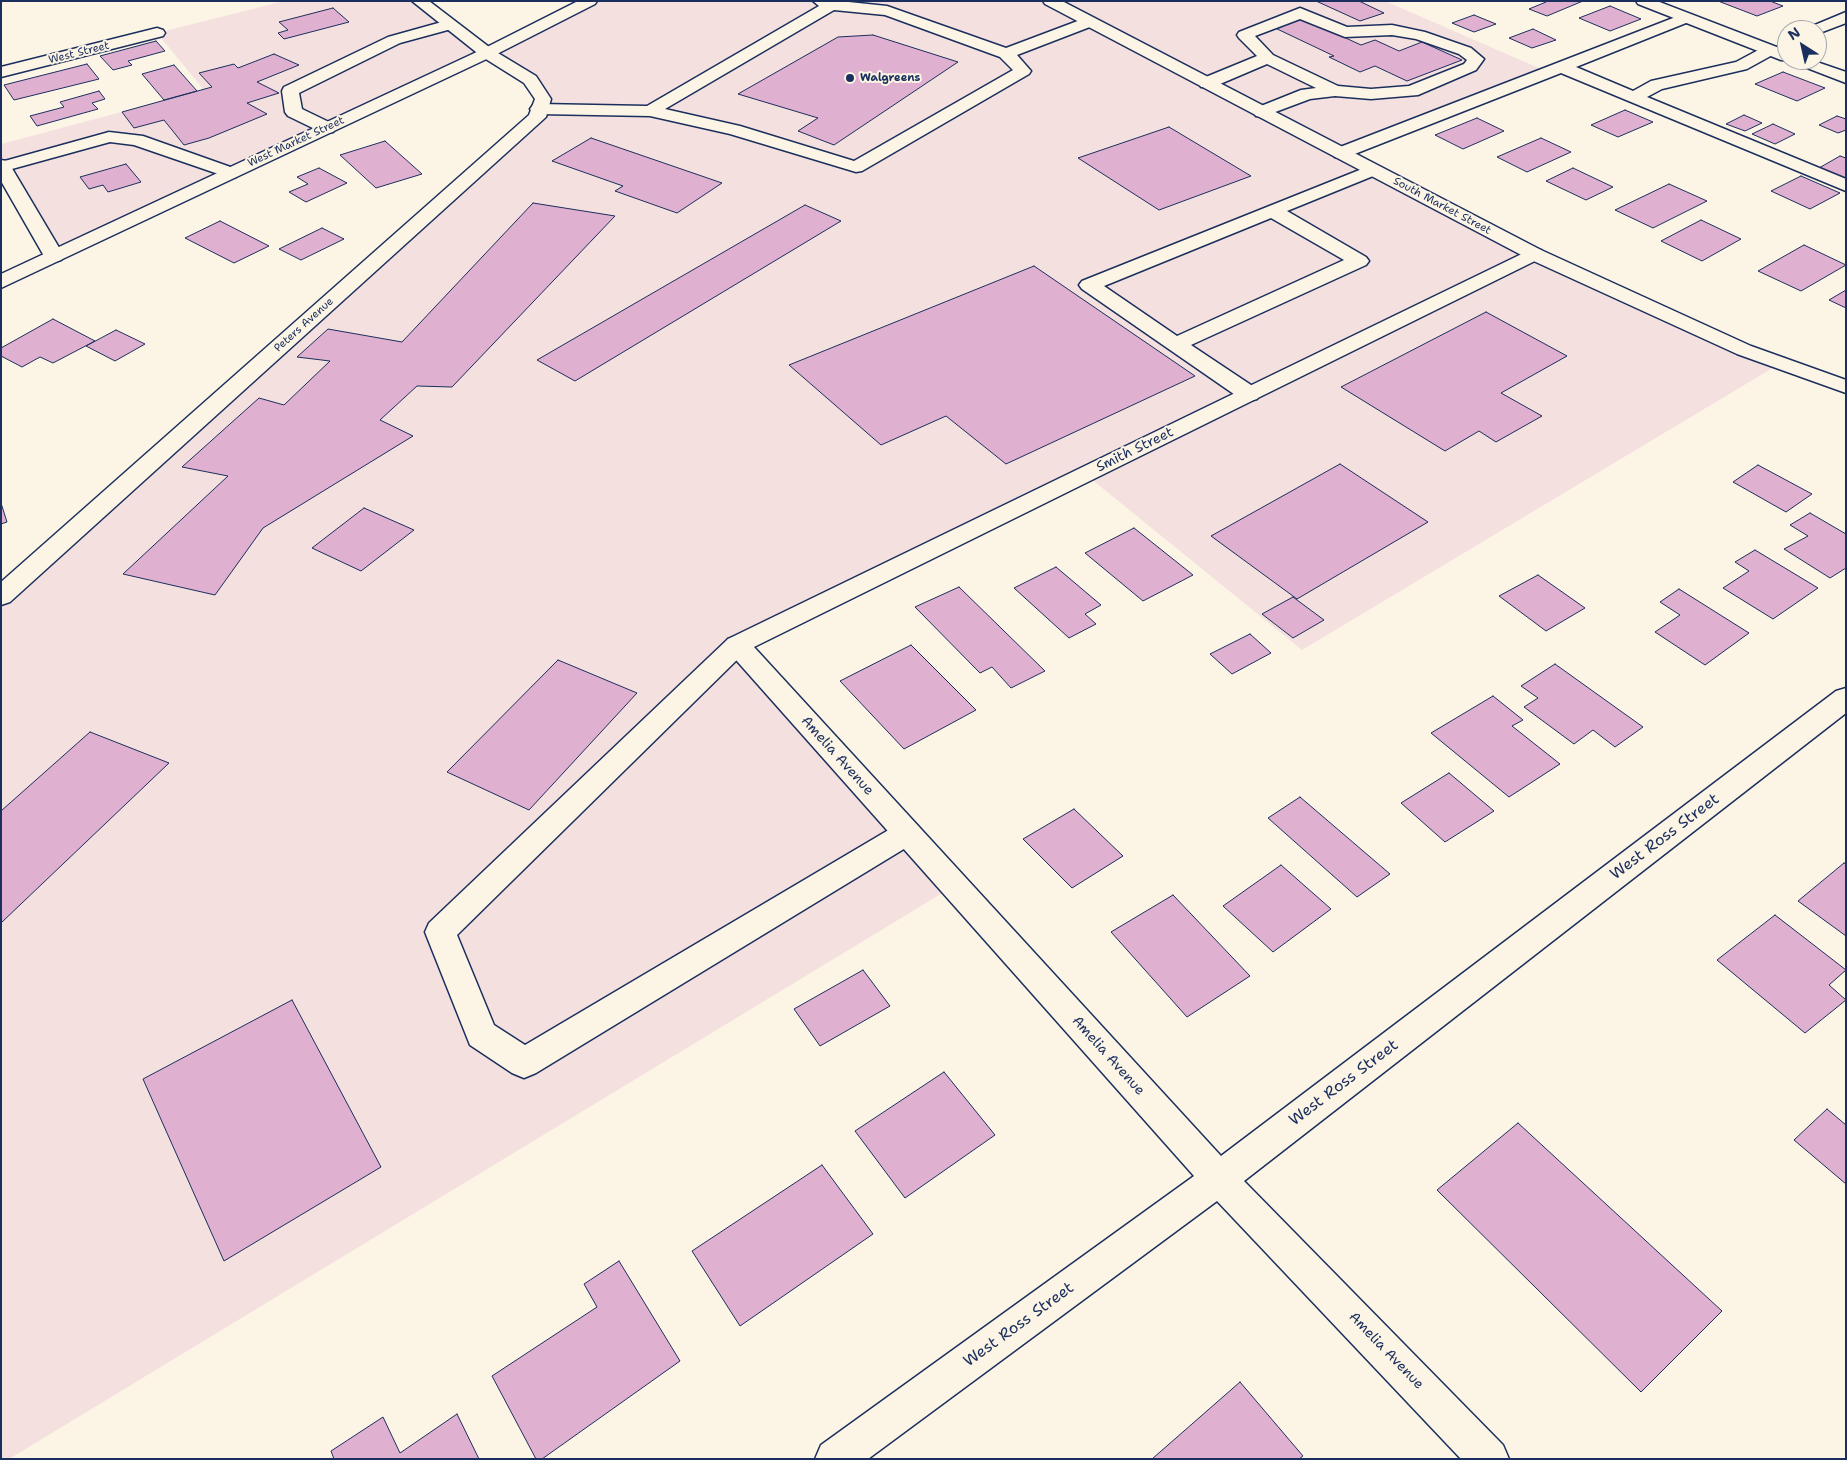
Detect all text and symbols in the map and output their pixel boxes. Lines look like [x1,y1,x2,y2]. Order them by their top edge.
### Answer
north arrow [1777,20,1827,70]
text: N [1784,23,1804,44]
street label: West Street [47,39,111,67]
place label: Walgreens [860,71,920,85]
marker: Walgreens [844,72,856,84]
street label: West Market Street [246,114,346,170]
street label: South Market Street [1391,175,1493,237]
street label: Peters Avenue [272,295,336,355]
street label: Smith Street [1094,424,1176,476]
street label: Amelia Avenue [797,713,877,799]
street label: West Ross Street [1607,790,1723,884]
street label: Amelia Avenue [1068,1013,1148,1099]
street label: West Ross Street [1286,1036,1402,1130]
street label: West Ross Street [960,1279,1078,1371]
street label: Amelia Avenue [1345,1309,1427,1393]

